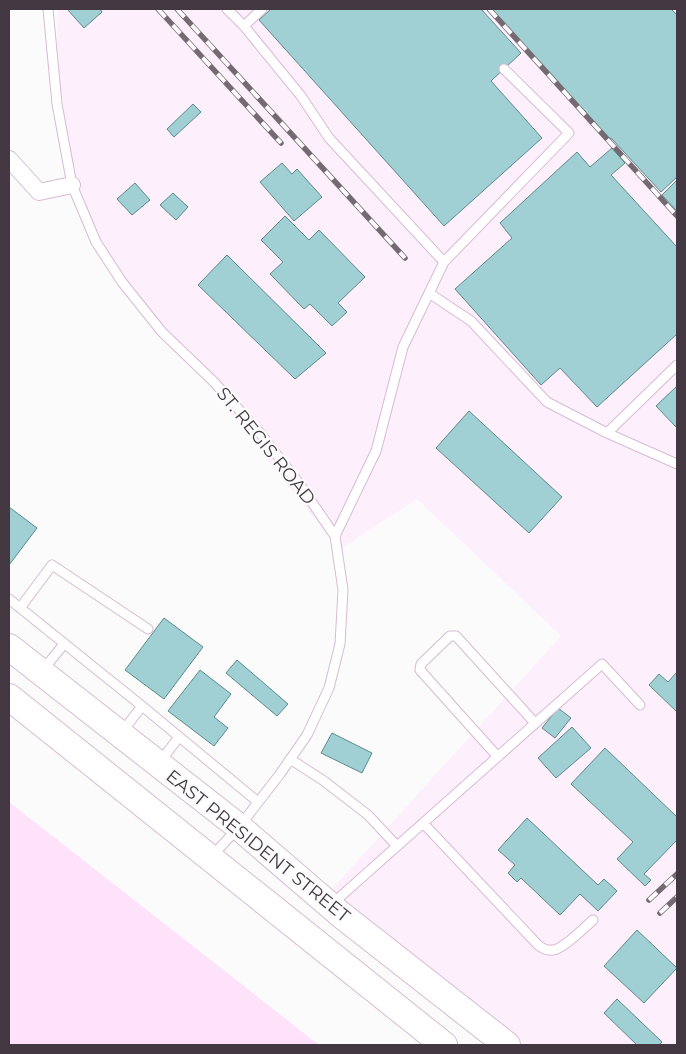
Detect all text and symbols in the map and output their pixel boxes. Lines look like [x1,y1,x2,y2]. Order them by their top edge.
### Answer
street label: ST. REGIS ROAD [212,383,320,509]
street label: EAST PRESIDENT STREET [162,765,355,927]

